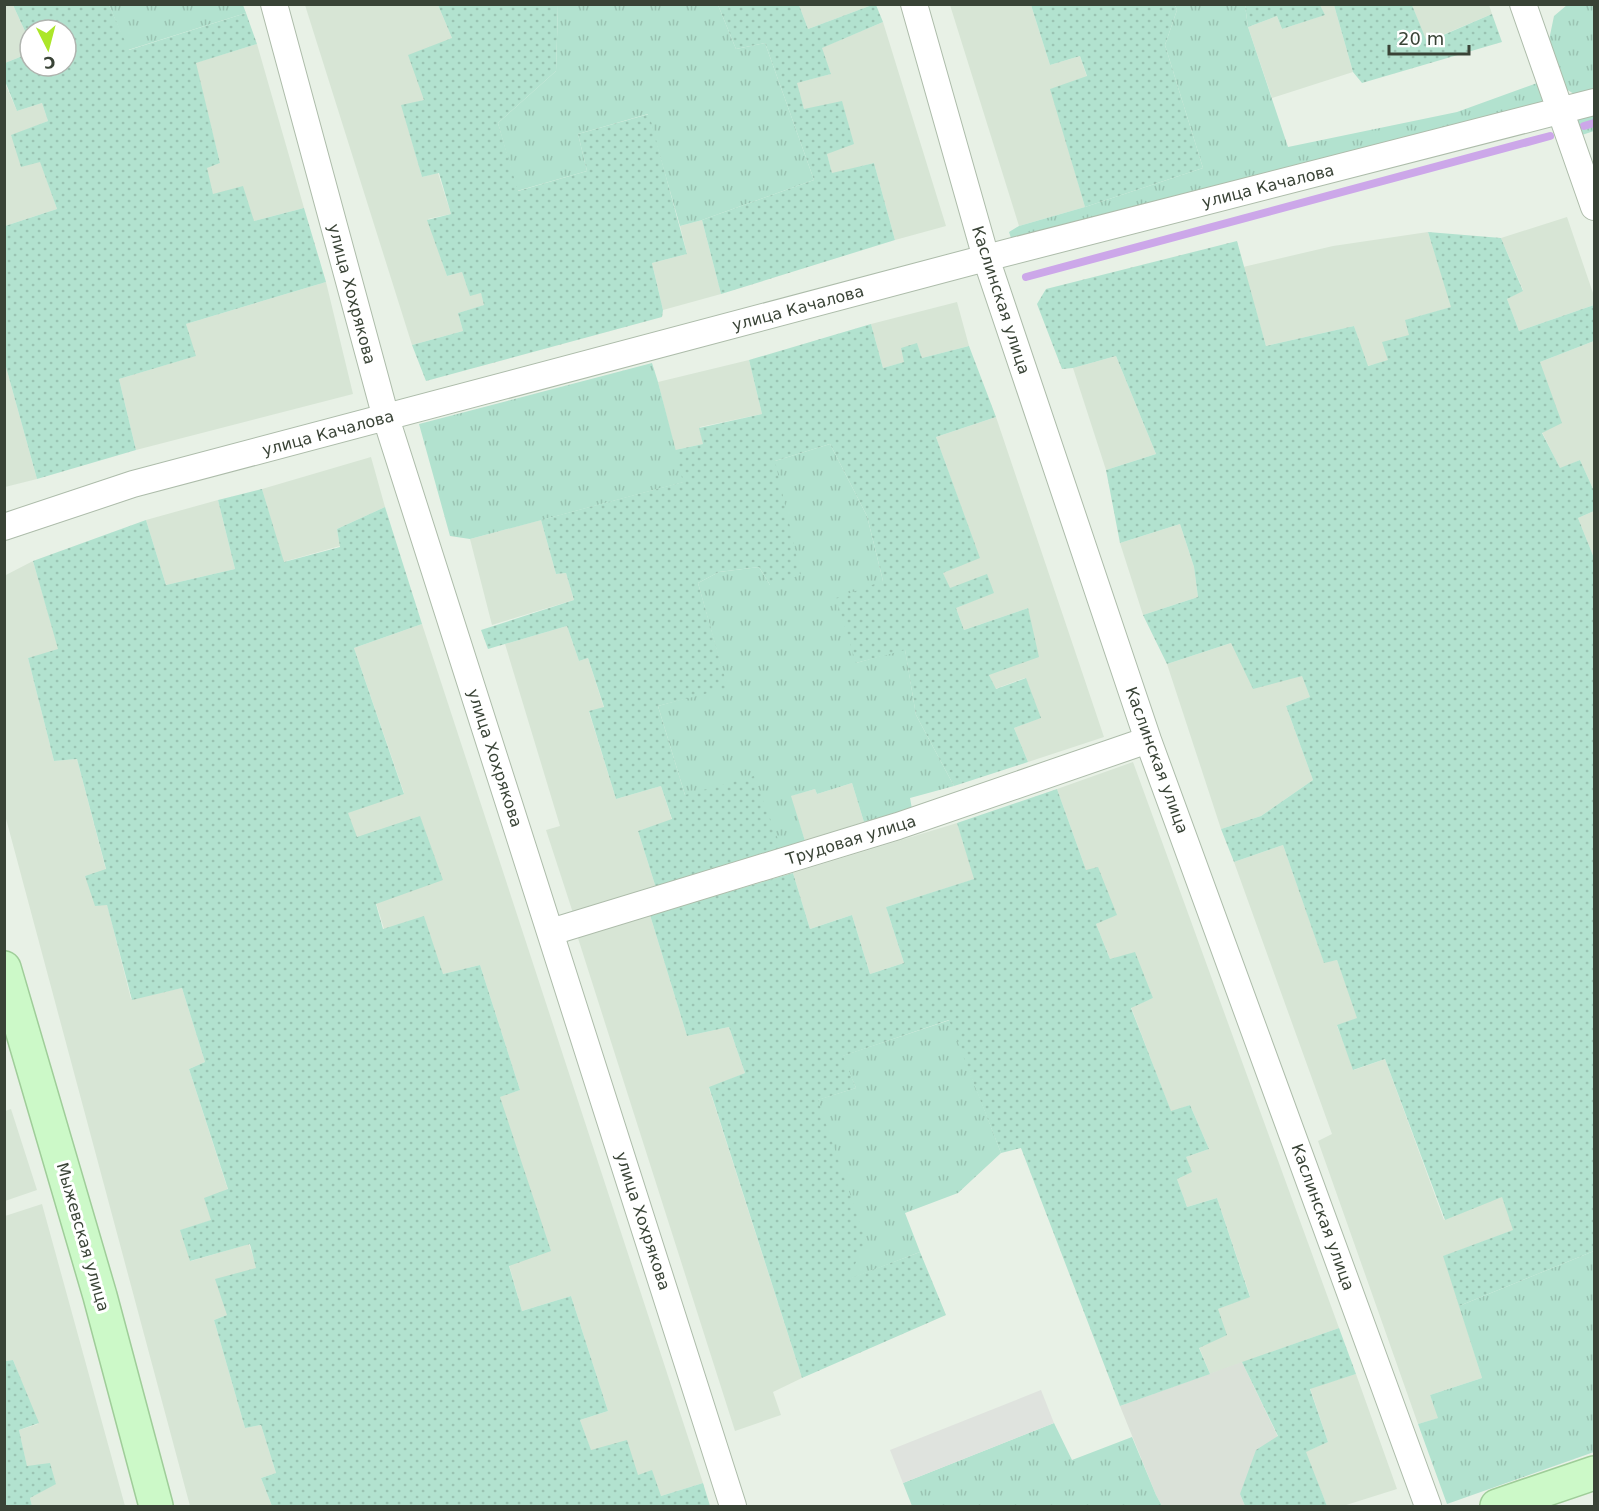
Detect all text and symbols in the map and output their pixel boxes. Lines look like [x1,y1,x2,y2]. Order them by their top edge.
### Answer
north arrow [18,18,78,78]
scale bar [1389,18,1468,56]
text: 20 m [1398,28,1444,49]
text: С [43,52,56,72]
street label: улица Качалова [1200,160,1336,212]
street label: улица Хохрякова [324,222,380,366]
street label: Каслинская улица [968,223,1034,377]
street label: улица Качалова [730,281,866,335]
street label: улица Качалова [260,406,396,460]
street label: Каслинская улица [1122,684,1192,836]
street label: улица Хохрякова [464,686,526,830]
street label: Трудовая улица [783,811,918,869]
street label: Каслинская улица [1288,1141,1358,1293]
street label: улица Хохрякова [612,1149,674,1293]
street label: Мыжевская улица [53,1160,113,1314]

